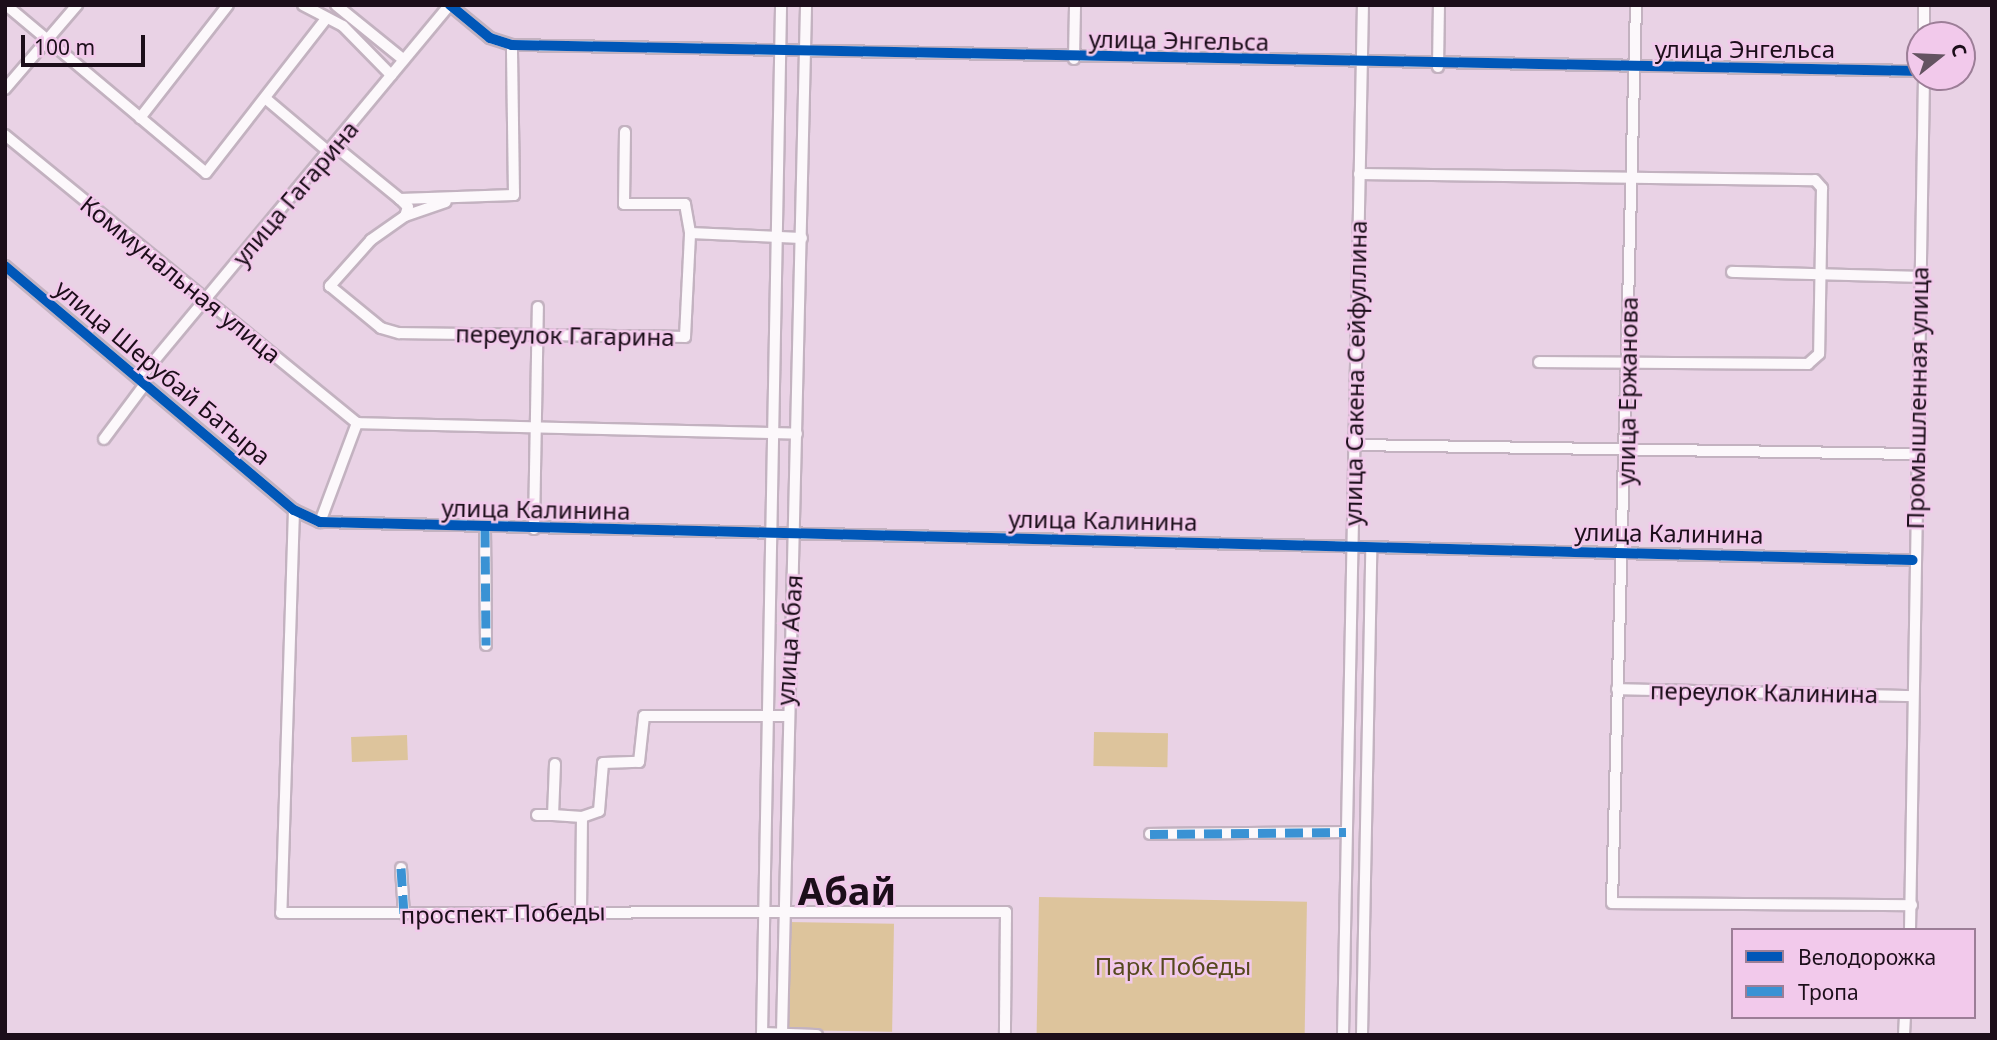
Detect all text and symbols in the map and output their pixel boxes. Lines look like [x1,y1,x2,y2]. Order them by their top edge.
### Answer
scale bar [24,21,149,65]
north arrow [1906,21,1976,91]
street label: улица Энгельса [1089,24,1269,56]
text: 100 m [34,33,95,61]
street label: улица Энгельса [1655,35,1835,63]
text: С [1945,40,1973,60]
street label: улица Гагарина [226,115,364,271]
street label: Коммунальная улица [75,189,287,369]
street label: улица Сакена Сейфуллина [1338,220,1372,526]
street label: Промышленная улица [1900,266,1934,530]
street label: улица Шерубай Батыра [49,273,277,471]
street label: улица Ержанова [1611,296,1643,486]
street label: переулок Гагарина [455,319,675,351]
street label: улица Калинина [441,493,631,525]
street label: улица Калинина [1008,504,1198,536]
street label: улица Калинина [1574,517,1764,549]
street label: улица Абая [770,574,808,706]
street label: переулок Калинина [1650,676,1878,708]
district label: Абай [798,868,896,914]
street label: проспект Победы [400,897,606,929]
legend [1731,928,1976,1019]
text: Велодорожка [1798,943,1936,971]
park label: Парк Победы [1095,952,1251,980]
text: Тропа [1798,978,1859,1006]

